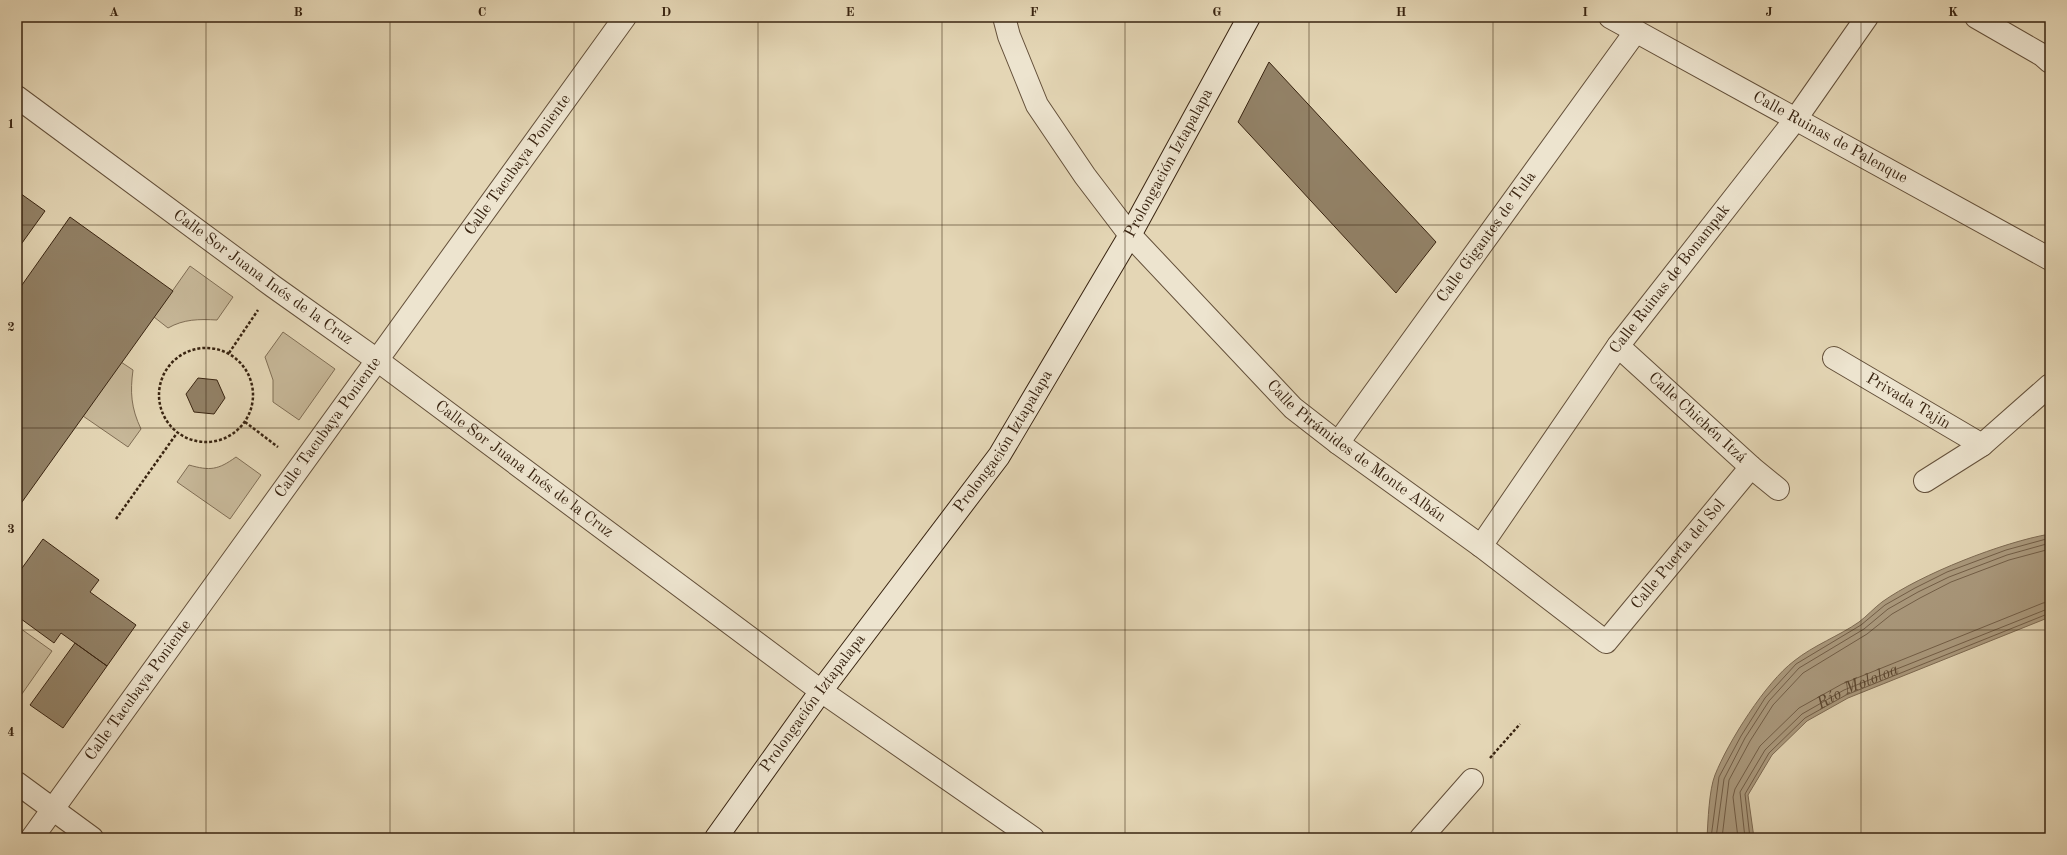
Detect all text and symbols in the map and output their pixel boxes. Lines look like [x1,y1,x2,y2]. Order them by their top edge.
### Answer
text: A [109,6,119,19]
text: B [293,6,303,19]
text: C [478,6,486,19]
text: D [661,6,671,19]
text: E [846,6,855,19]
text: F [1030,6,1039,19]
text: G [1212,6,1222,19]
text: H [1396,6,1407,19]
text: I [1582,6,1588,19]
text: J [1765,6,1773,19]
text: K [1948,6,1958,19]
street label: Prolongación Iztapalapa [1122,86,1216,240]
street label: Calle Ruinas de Palenque [1750,89,1910,187]
street label: Calle Tacubaya Poniente [462,92,574,238]
text: 1 [7,118,15,131]
street label: Calle Gigantes de Tula [1434,169,1539,306]
street label: Calle Ruinas de Bonampak [1607,202,1733,357]
street label: Calle Sor Juana Inés de la Cruz [170,207,356,348]
text: 2 [7,321,15,334]
street label: Calle Tacubaya Poniente [272,354,384,501]
street label: Prolongación Iztapalapa [951,368,1056,516]
street label: Calle Chichén Itzá [1645,370,1749,466]
street label: Privada Tajín [1863,371,1953,433]
street label: Calle Pirámides de Monte Albán [1263,377,1449,526]
street label: Calle Sor Juana Inés de la Cruz [432,398,616,541]
street label: Calle Puerta del Sol [1628,497,1728,613]
text: 3 [7,523,15,536]
street label: Calle Tacubaya Poniente [82,617,195,764]
street label: Prolongación Iztapalapa [758,631,869,775]
water label: Río Mololoa [1813,661,1901,713]
text: 4 [7,726,15,739]

